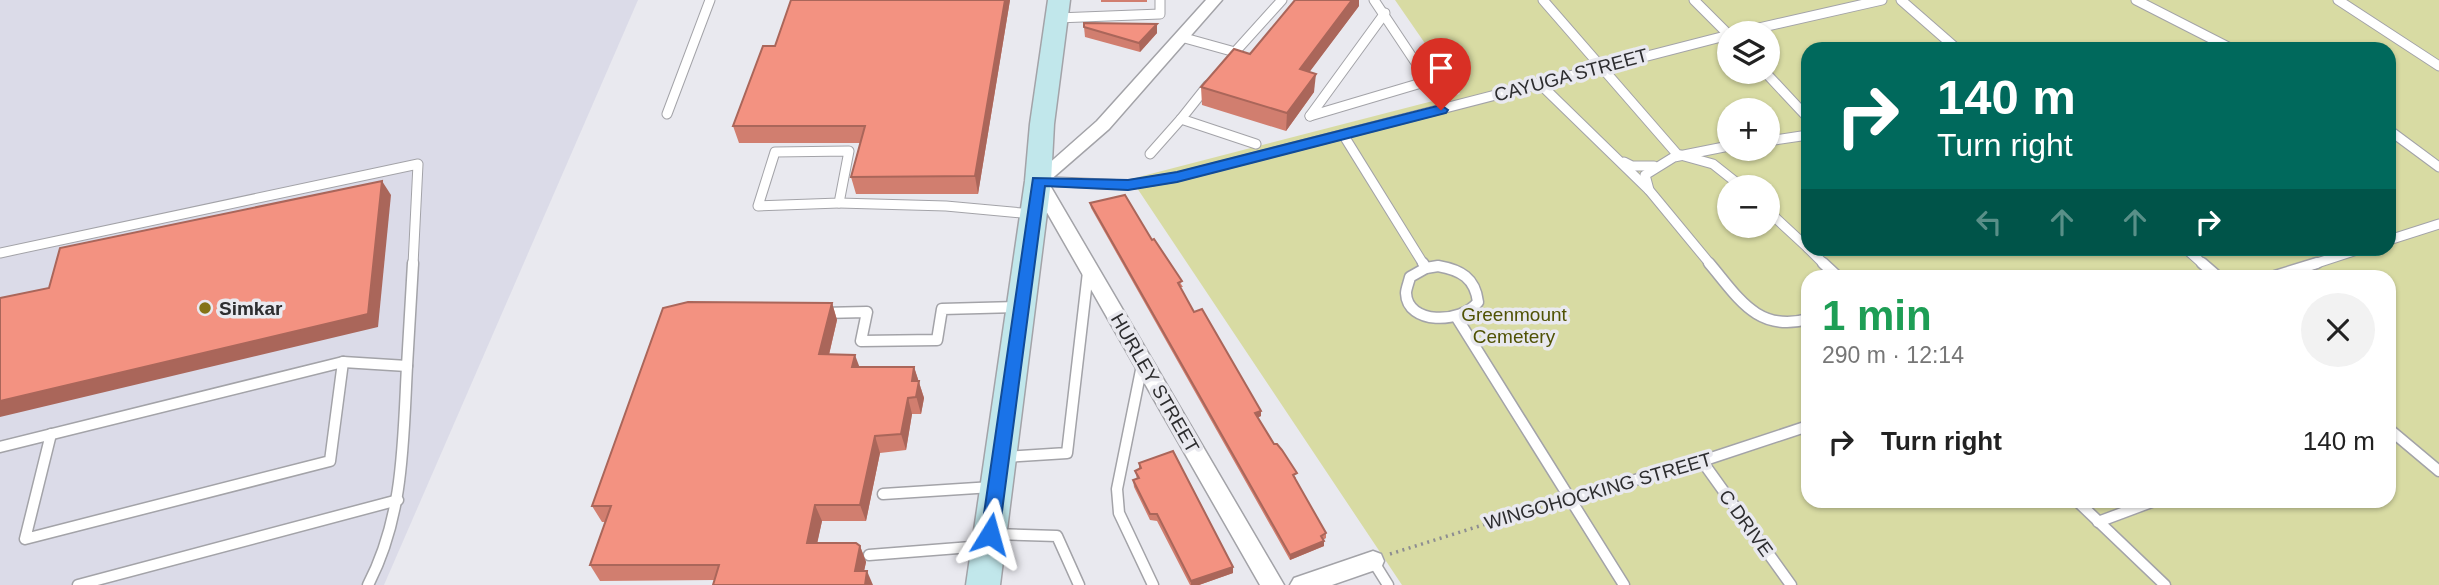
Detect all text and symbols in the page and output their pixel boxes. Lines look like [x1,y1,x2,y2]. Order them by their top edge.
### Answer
map controls [1717,21,1780,238]
button: layers [1717,21,1780,84]
pin [1411,38,1471,110]
street label: CAYUGA STREET [1492,44,1650,106]
icon: arrive [1422,49,1460,87]
icon: right [1822,70,1913,161]
text: 140 m [1937,70,2076,124]
button: + [1717,98,1780,161]
text: Turn right [1937,127,2073,163]
button: − [1717,175,1780,238]
icon: left [1970,203,2008,241]
icon: ahead [2043,203,2081,241]
icon: ahead [2116,203,2154,241]
icon: right [2189,203,2227,241]
text: 1 min [1822,292,1932,339]
button: close [2301,293,2375,367]
place label: Simkar [219,298,283,319]
marker: Simkar [197,300,213,316]
park label: Greenmount Cemetery [1461,304,1568,347]
street label: HURLEY STREET [1107,310,1204,457]
text: 290 m · 12:14 [1822,342,1964,368]
icon: right [1822,423,1860,461]
text: Turn right [1881,426,2002,456]
text: 140 m [2303,426,2375,456]
street label: WINGOHOCKING STREET [1482,448,1714,534]
street label: C DRIVE [1715,486,1777,560]
position arrow [953,497,1027,571]

